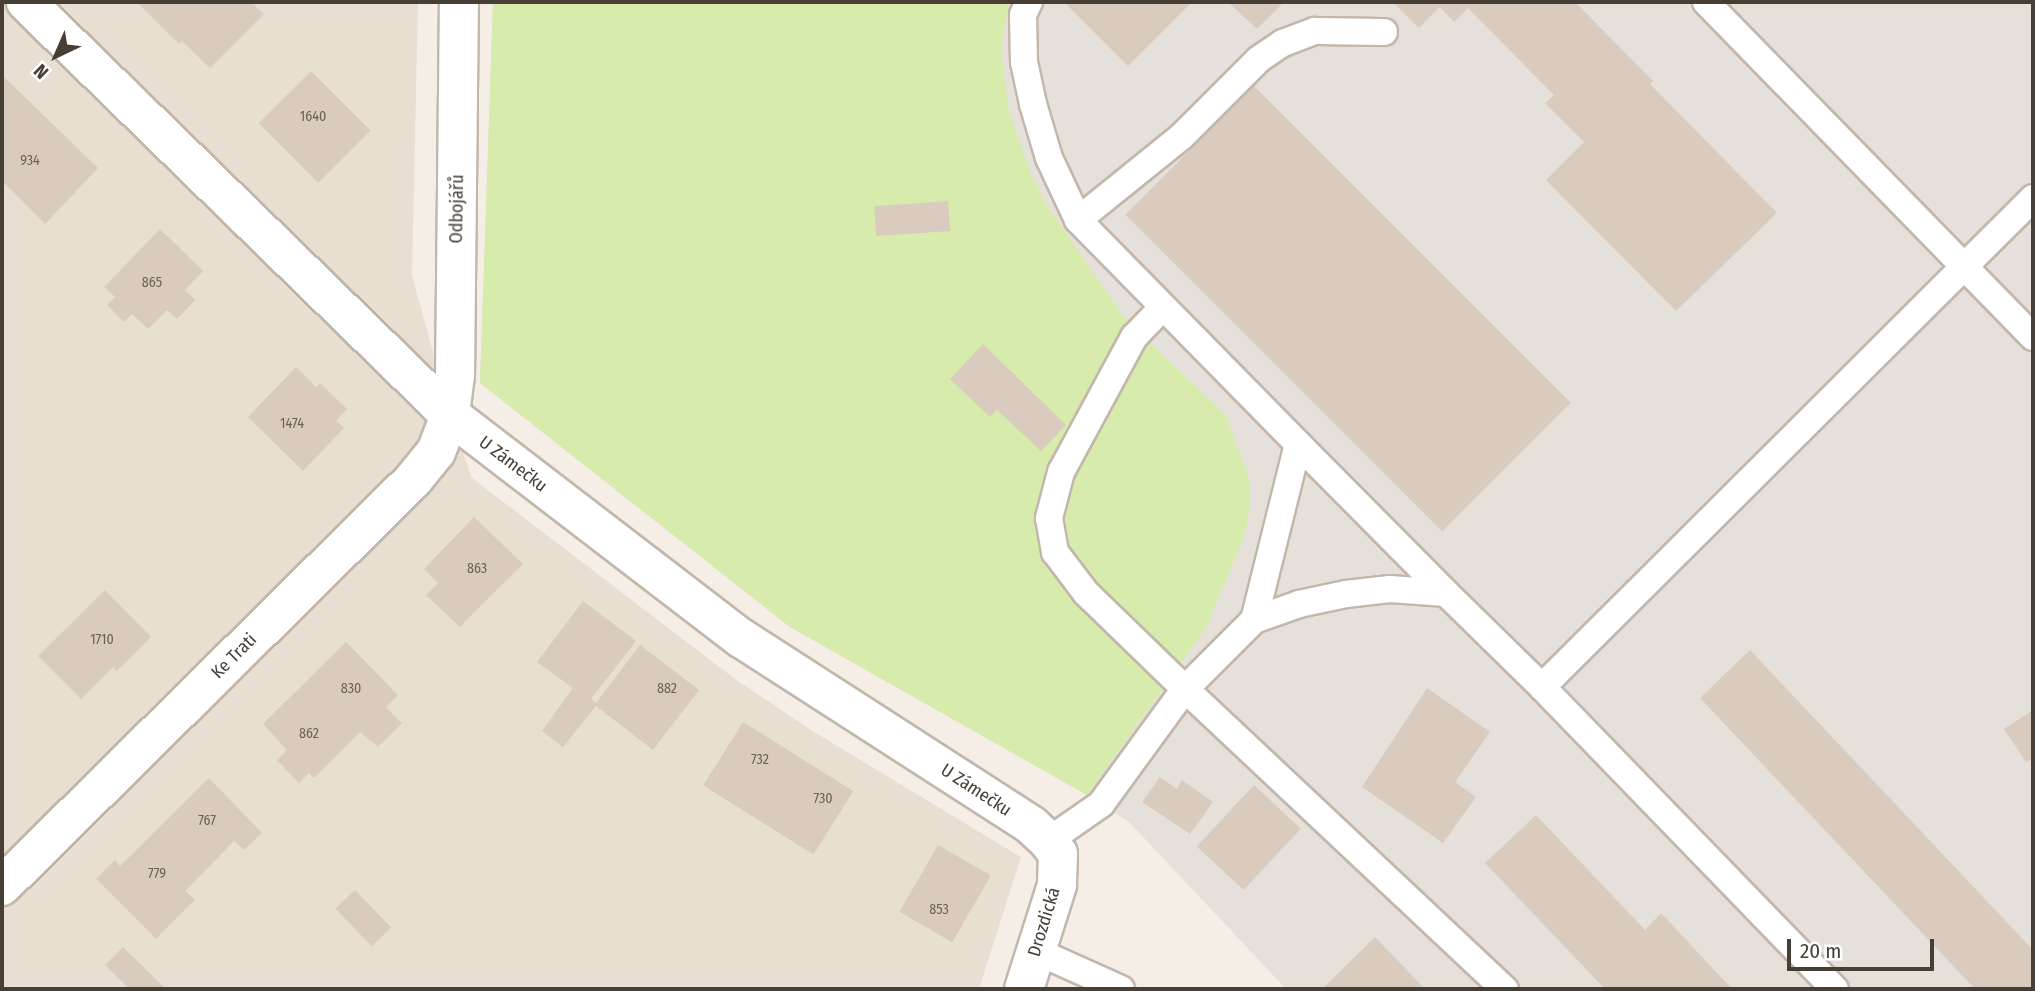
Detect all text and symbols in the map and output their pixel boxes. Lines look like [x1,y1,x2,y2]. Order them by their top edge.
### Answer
north arrow [21,21,91,91]
text: N [29,59,53,84]
house number: 1640 [300,109,326,125]
house number: 934 [20,153,40,169]
street label: Odbojářů [446,174,468,244]
house number: 865 [142,275,162,291]
house number: 1474 [280,416,304,432]
street label: U Zámečku [475,431,551,497]
house number: 863 [467,561,487,577]
street label: Ke Trati [207,629,261,683]
house number: 1710 [90,632,114,648]
house number: 830 [341,681,361,697]
house number: 882 [657,681,677,697]
house number: 862 [299,726,319,742]
house number: 732 [751,752,769,768]
street label: U Zámečku [937,759,1015,821]
house number: 730 [813,791,833,807]
house number: 767 [198,813,216,829]
house number: 779 [148,866,166,882]
street label: Drozdická [1023,885,1065,959]
house number: 853 [929,902,949,918]
scale bar [1790,925,1937,969]
text: 20 m [1800,938,1841,964]

